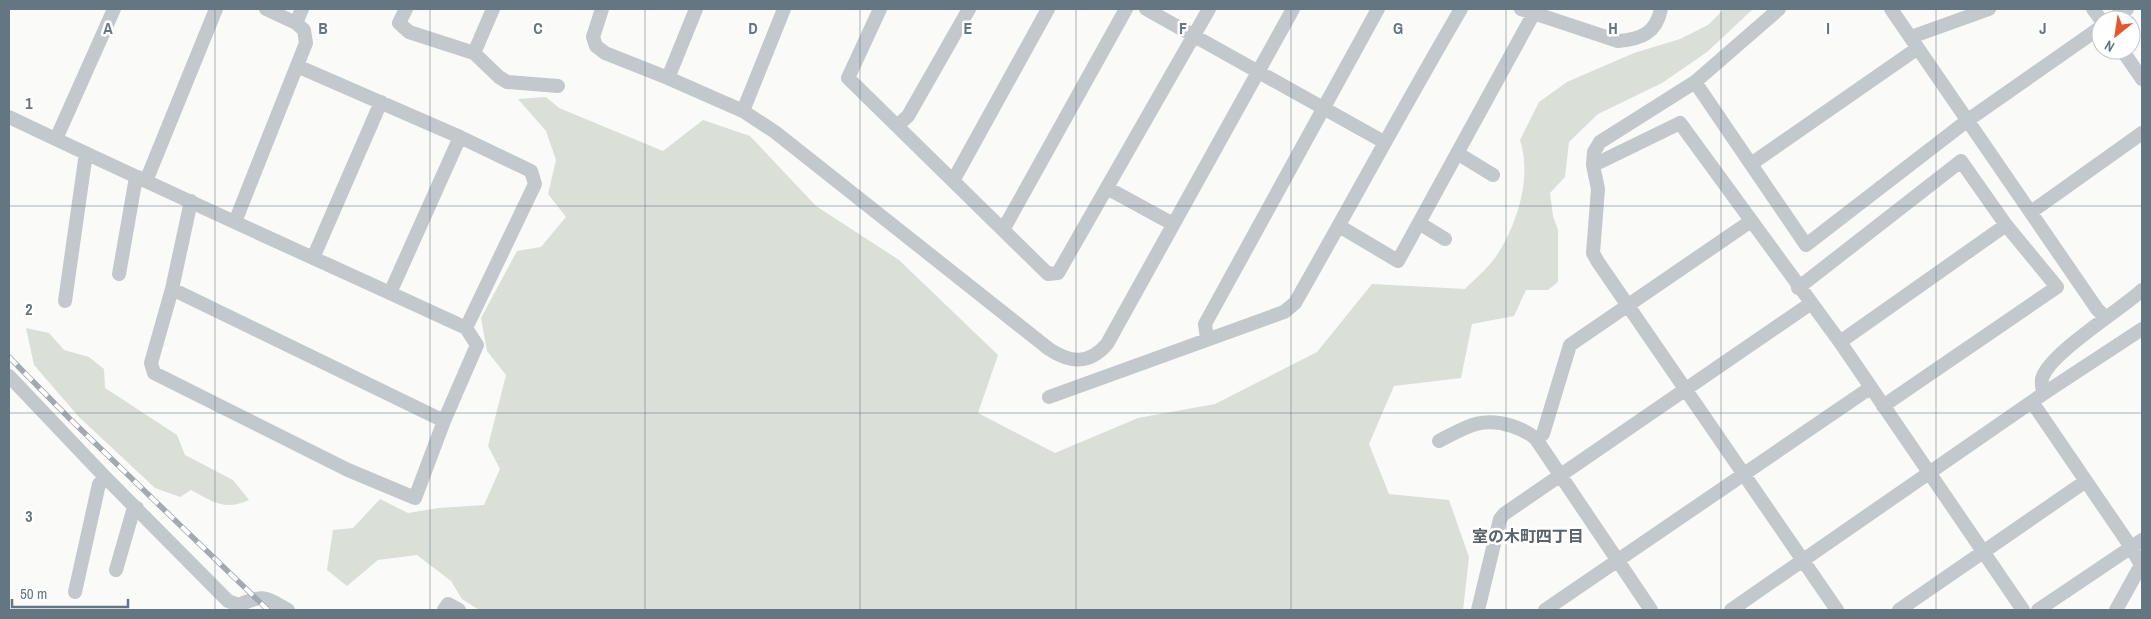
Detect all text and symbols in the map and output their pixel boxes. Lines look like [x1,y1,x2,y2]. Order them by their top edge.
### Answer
north arrow [2091,10,2141,60]
text: A [103,17,113,39]
text: B [318,17,328,39]
text: C [533,17,543,39]
text: D [748,17,758,39]
text: E [964,17,973,39]
text: F [1179,17,1187,39]
text: G [1393,17,1403,39]
text: H [1608,17,1618,39]
text: I [1826,17,1830,39]
text: J [2039,17,2047,39]
text: N [2101,36,2118,56]
text: 1 [25,92,33,114]
text: 2 [25,298,33,320]
text: 3 [25,505,33,527]
district label: 室の木町四丁目 [1472,525,1584,547]
scale bar [12,576,129,608]
text: 50 m [20,583,47,604]

